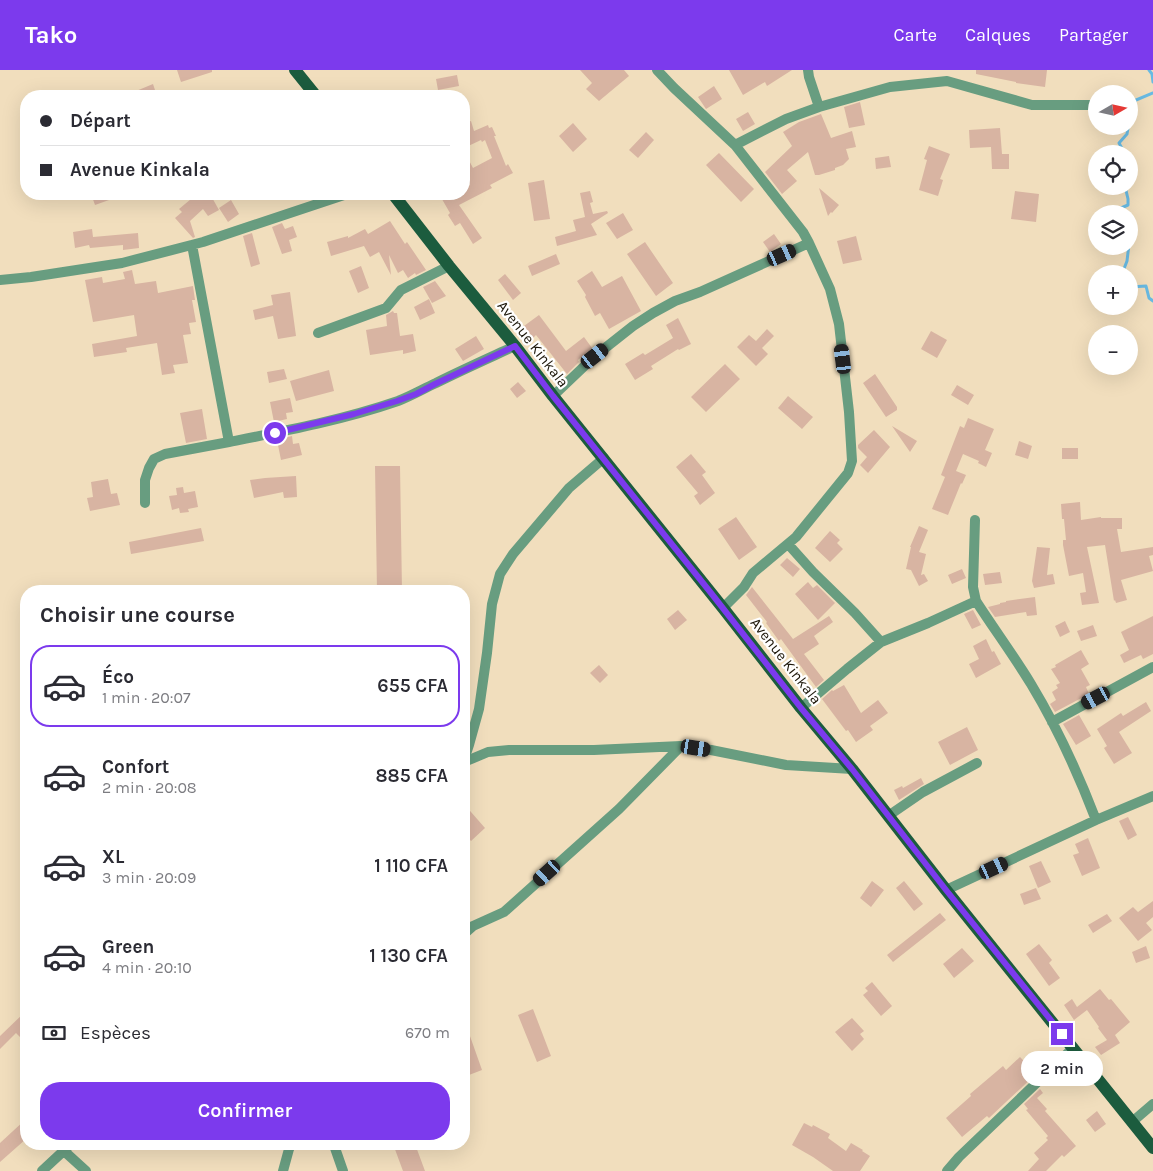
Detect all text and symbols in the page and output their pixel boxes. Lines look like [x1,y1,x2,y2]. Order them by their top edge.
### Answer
text: Tako [25,21,77,49]
text: Carte [893,24,937,46]
text: Calques [965,24,1031,46]
text: Partager [1059,24,1128,46]
north arrow [1088,85,1138,135]
map controls [1088,85,1138,375]
text: Départ [70,110,131,132]
button: locate [1088,145,1138,195]
text: Avenue Kinkala [70,159,210,181]
button: layers [1088,205,1138,255]
car [765,242,798,268]
button: + [1088,265,1138,315]
street label: Avenue Kinkala [494,297,572,391]
button: − [1088,325,1138,375]
car [578,341,611,371]
car [833,343,852,375]
route start [264,422,286,444]
text: Choisir une course [40,602,235,628]
street label: Avenue Kinkala [747,614,825,708]
icon: car [42,664,87,709]
text: Éco [102,666,134,688]
text: 655 CFA [377,675,448,697]
car [1079,684,1112,712]
text: 1 min · 20:07 [102,688,190,707]
car [680,738,711,758]
icon: car [42,754,87,799]
text: Confort [102,756,169,778]
text: 885 CFA [375,765,448,787]
text: 2 min · 20:08 [102,778,197,797]
icon: car [42,844,87,889]
text: XL [102,846,124,868]
text: 1 110 CFA [374,855,448,877]
car [977,855,1010,881]
car [530,857,563,889]
text: 3 min · 20:09 [102,868,196,887]
icon: car [42,934,87,979]
text: Green [102,936,154,958]
text: 1 130 CFA [369,945,448,967]
text: 4 min · 20:10 [102,958,192,977]
icon: cash [40,1019,68,1047]
text: Espèces [80,1022,151,1044]
text: 670 m [405,1023,450,1042]
route end [1051,1023,1073,1045]
callout: 2 min [1021,1052,1103,1086]
text: 2 min [1040,1059,1084,1078]
button: Confirmer [40,1082,450,1140]

